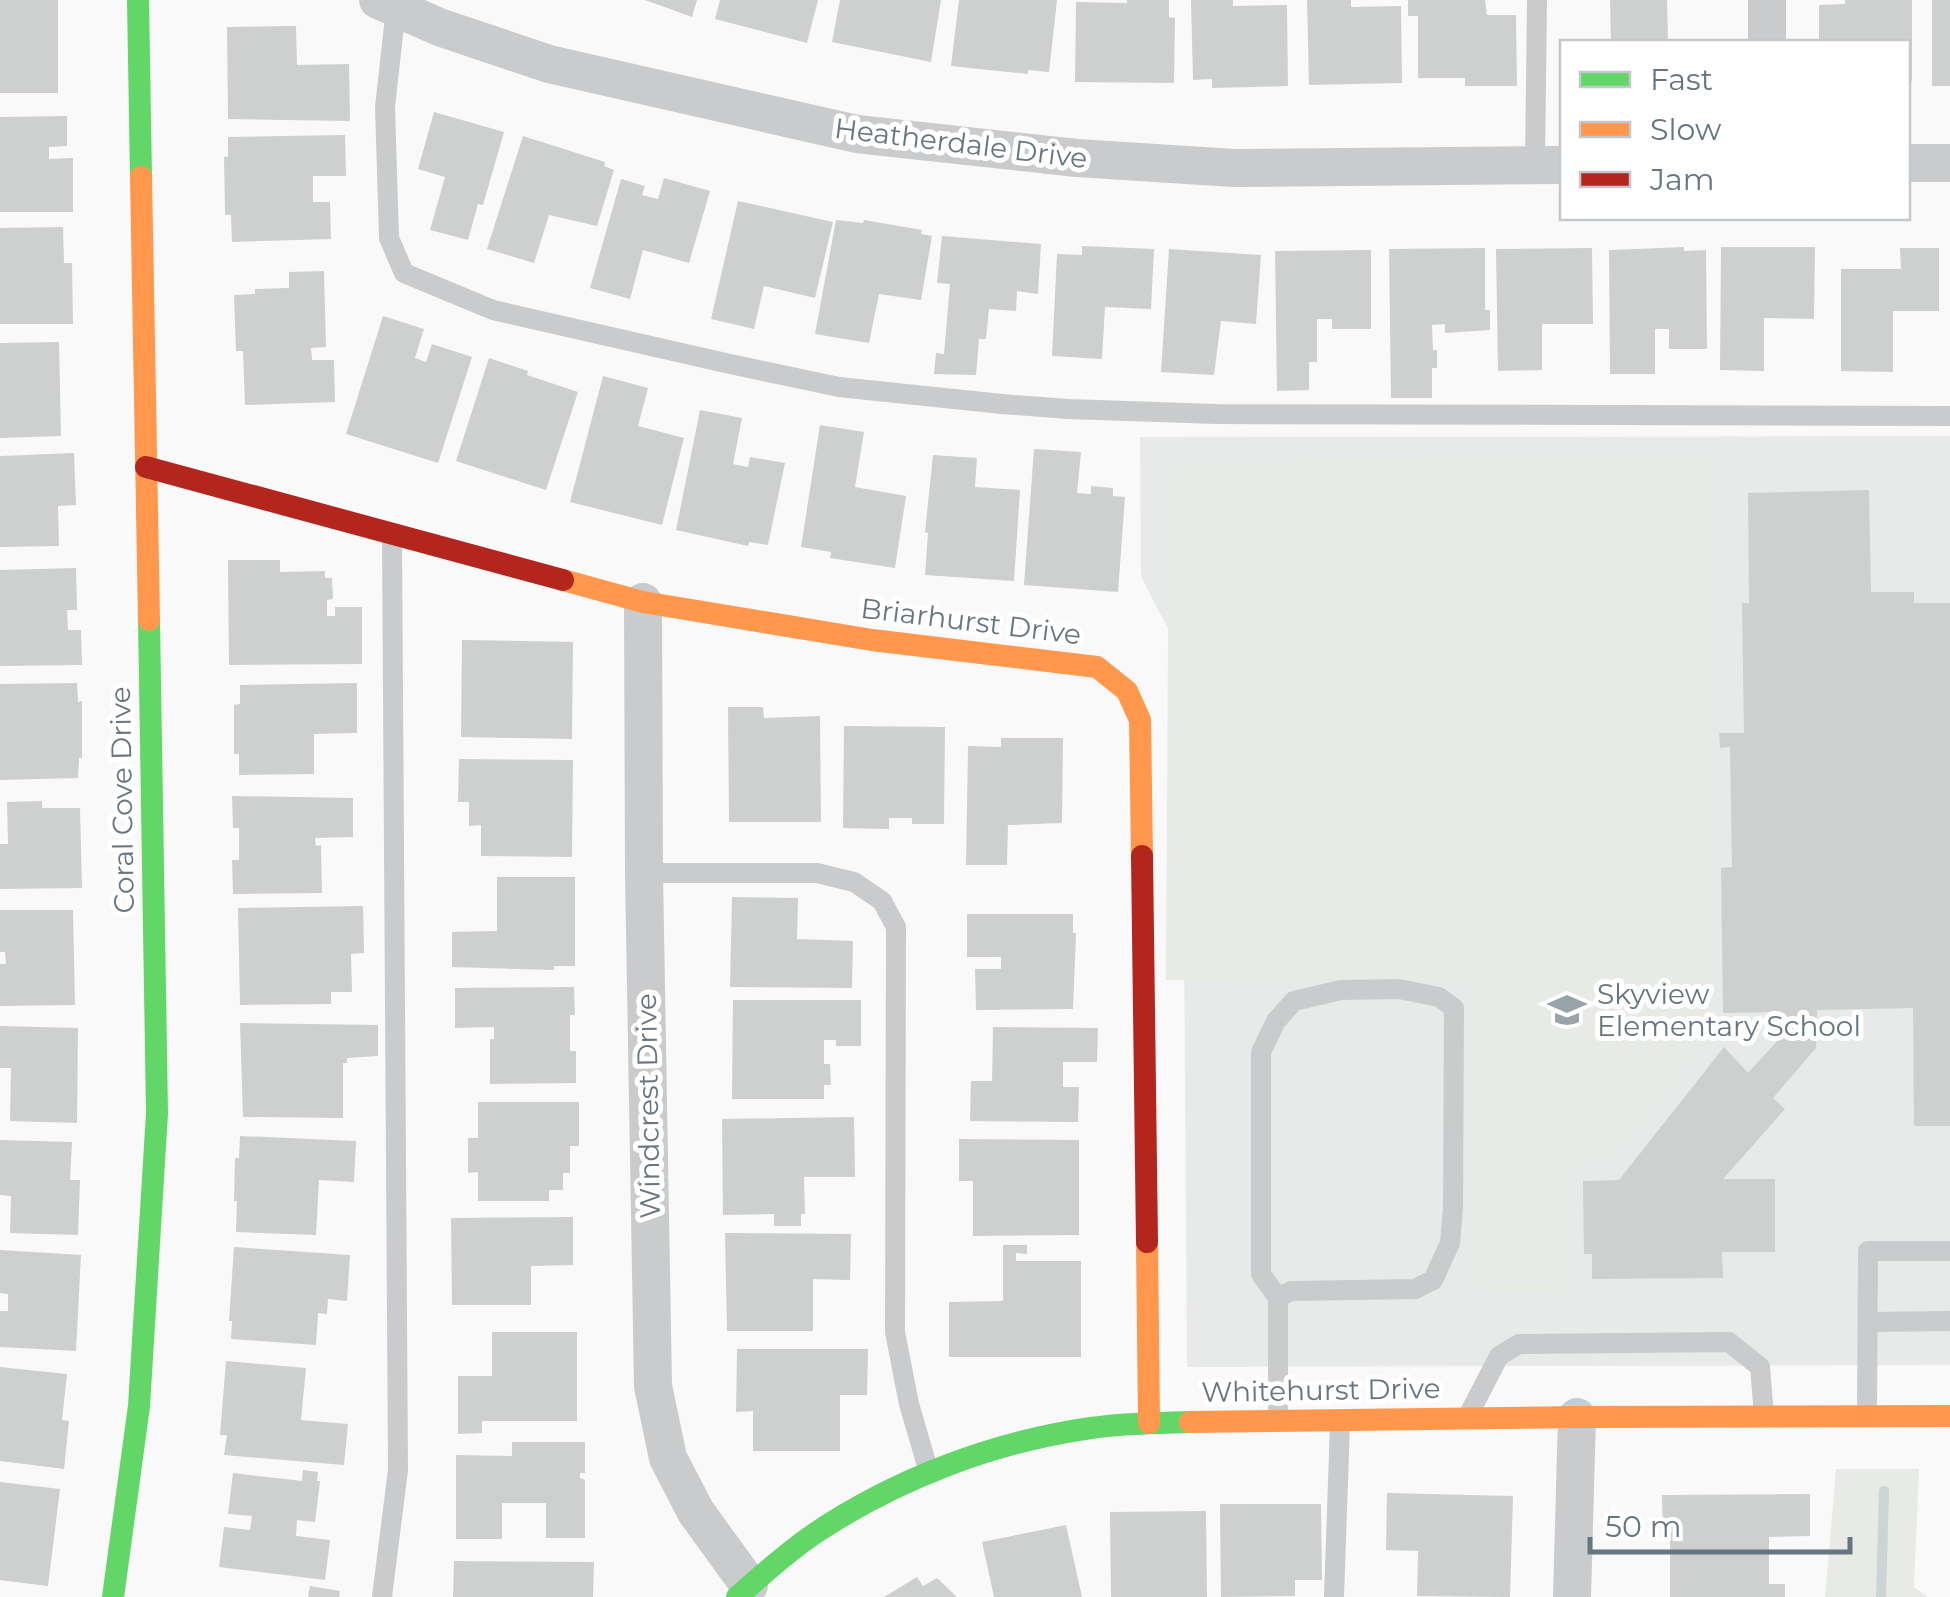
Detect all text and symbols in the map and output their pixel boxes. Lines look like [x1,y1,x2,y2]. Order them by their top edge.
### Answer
legend [1560,40,1910,220]
text: Fast [1650,61,1713,98]
street label: Heatherdale Drive [833,111,1089,175]
text: Slow [1650,111,1722,148]
text: Jam [1649,161,1715,198]
street label: Briarhurst Drive [859,591,1083,651]
street label: Coral Cove Drive [103,686,141,914]
place label: Skyview Elementary School [1597,977,1861,1043]
school or university icon: Skyview Elementary School [1546,989,1588,1031]
street label: Windcrest Drive [629,993,667,1219]
street label: Whitehurst Drive [1201,1371,1441,1409]
scale bar [1590,1492,1850,1554]
text: 50 m [1605,1508,1682,1545]

